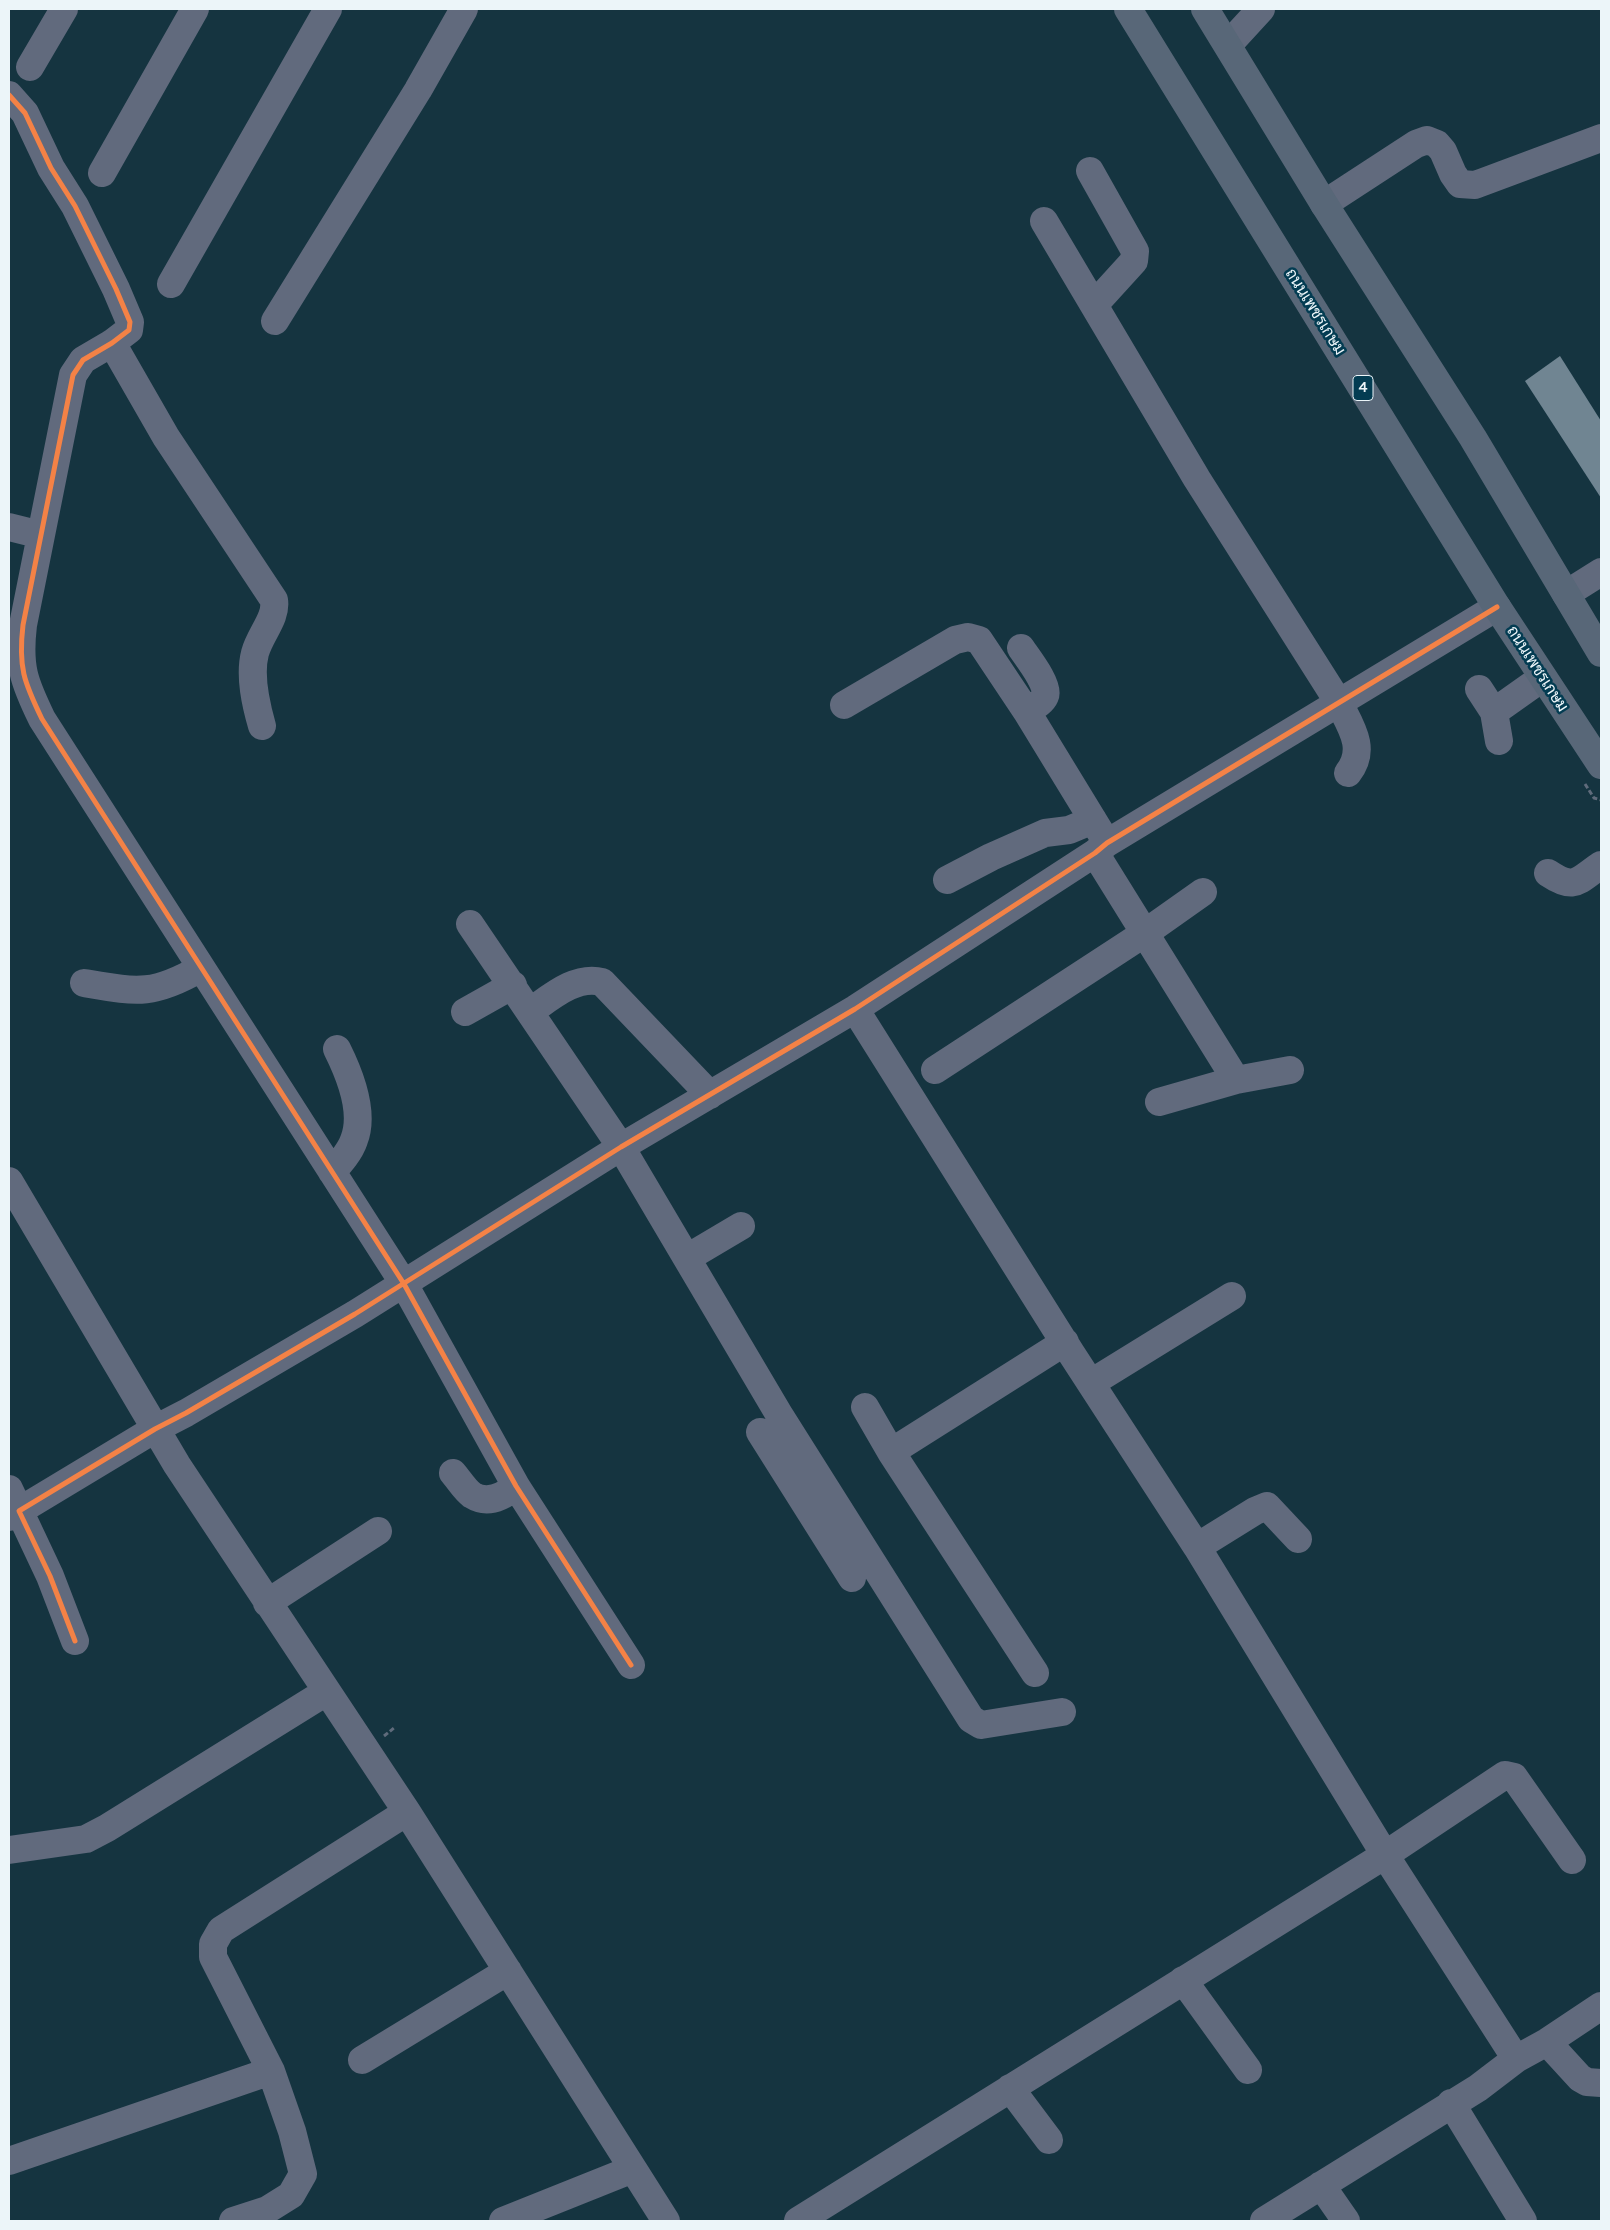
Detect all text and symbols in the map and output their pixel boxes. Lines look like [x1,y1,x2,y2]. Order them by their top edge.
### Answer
street label: ถนนเพชรเกษม [1281,265,1349,359]
road number: 4 [1353,376,1373,400]
street label: ถนนเพชรเกษม [1502,622,1572,716]

